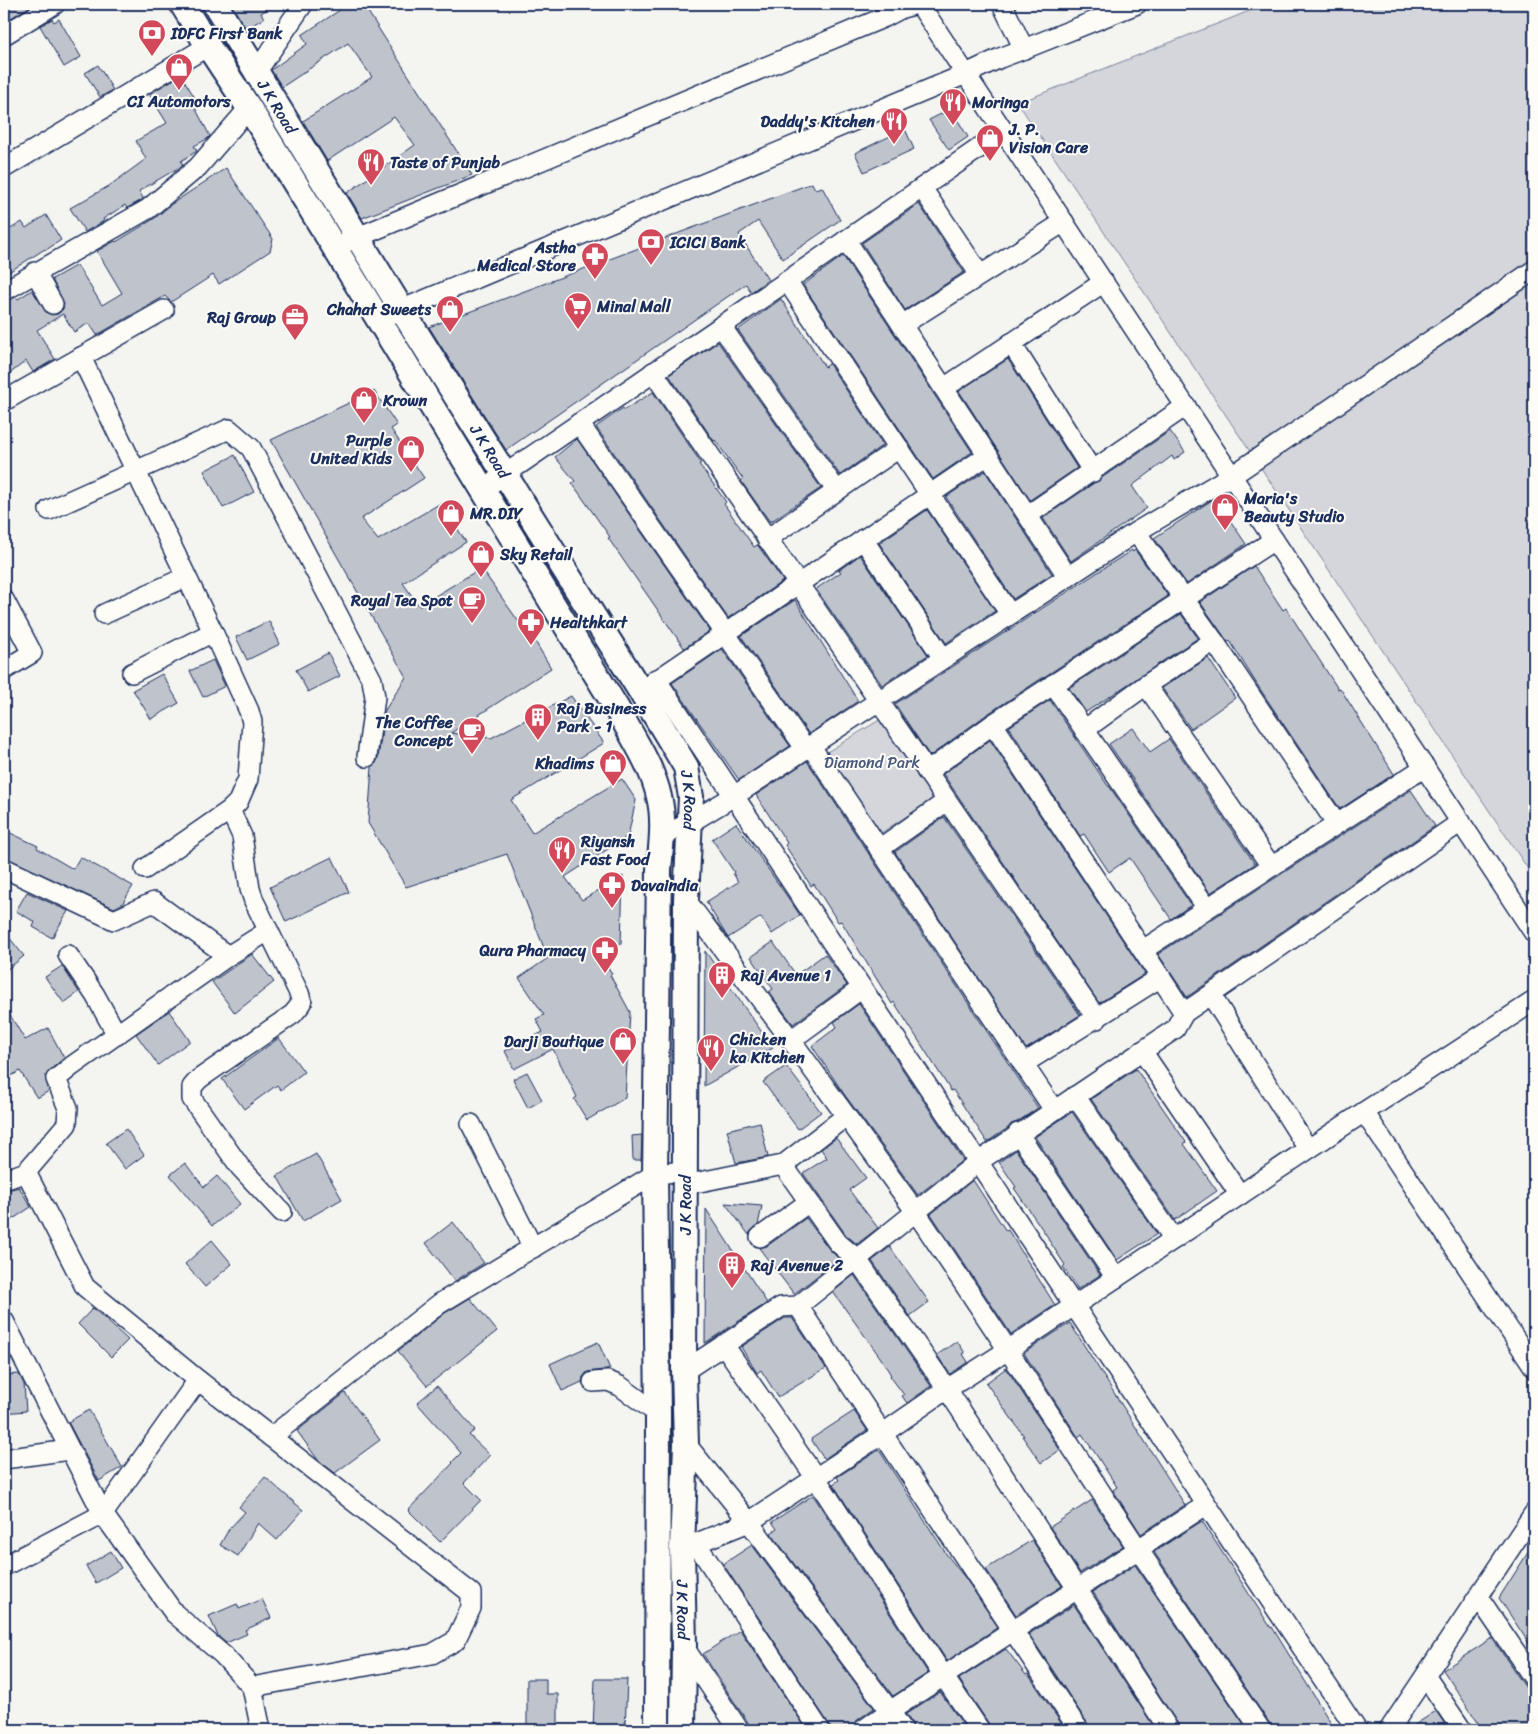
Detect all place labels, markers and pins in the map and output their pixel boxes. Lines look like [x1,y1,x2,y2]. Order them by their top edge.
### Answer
bank icon: IDFC First Bank [137,18,167,57]
place label: IDFC First Bank [170,19,283,48]
shop icon: CI Automotors [164,52,194,91]
place label: CI Automotors [126,87,231,116]
restaurant icon: Moringa [938,87,968,126]
place label: Moringa [971,88,1030,117]
restaurant icon: Daddy's Kitchen [879,106,909,145]
place label: Daddy's Kitchen [760,107,875,136]
place label: J. P. Vision Care [1008,115,1089,162]
shop icon: J. P. Vision Care [975,123,1005,162]
restaurant icon: Taste of Punjab [356,147,386,186]
place label: Taste of Punjab [390,148,500,177]
bank icon: ICICI Bank [636,227,666,266]
place label: ICICI Bank [669,228,746,257]
place label: Astha Medical Store [476,233,577,280]
pharmacy icon: Astha Medical Store [580,241,610,280]
supermarket icon: Minal Mall [563,291,593,330]
place label: Minal Mall [596,292,672,321]
shop icon: Chahat Sweets [435,294,465,333]
place label: Chahat Sweets [326,295,431,324]
office icon: Raj Group [280,302,310,341]
place label: Raj Group [206,303,277,332]
shop icon: Krown [349,385,379,424]
place label: Krown [382,386,427,415]
place label: Purple United Kids [311,426,393,473]
shop icon: Purple United Kids [396,434,426,473]
place label: Maria's Beauty Studio [1243,484,1344,531]
shop icon: Maria's Beauty Studio [1210,492,1240,531]
shop icon: MR.DIY [436,498,466,537]
place label: MR.DIY [469,499,524,528]
shop icon: Sky Retail [466,539,496,578]
place label: Sky Retail [499,540,574,569]
cafe icon: Royal Tea Spot [457,585,487,624]
place label: Royal Tea Spot [350,586,453,615]
pharmacy icon: Healthkart [516,607,546,646]
place label: Healthkart [549,608,629,637]
place label: Raj Business Park - 1 [556,694,647,741]
building icon: Raj Business Park - 1 [523,702,553,741]
place label: The Coffee Concept [375,708,454,755]
cafe icon: The Coffee Concept [457,716,487,755]
shop icon: Khadims [598,748,628,787]
place label: Khadims [534,749,595,778]
place label: Riyansh Fast Food [580,827,651,874]
restaurant icon: Riyansh Fast Food [547,835,577,874]
pharmacy icon: Davaindia [597,870,627,909]
place label: Davaindia [631,871,699,900]
pharmacy icon: Qura Pharmacy [590,935,620,974]
place label: Qura Pharmacy [478,936,587,965]
building icon: Raj Avenue 1 [707,960,737,999]
place label: Raj Avenue 1 [740,961,831,990]
place label: Chicken ka Kitchen [729,1025,805,1072]
shop icon: Darji Boutique [608,1026,638,1065]
place label: Darji Boutique [504,1027,605,1056]
restaurant icon: Chicken ka Kitchen [696,1033,726,1072]
building icon: Raj Avenue 2 [717,1250,747,1289]
place label: Raj Avenue 2 [750,1251,844,1280]

